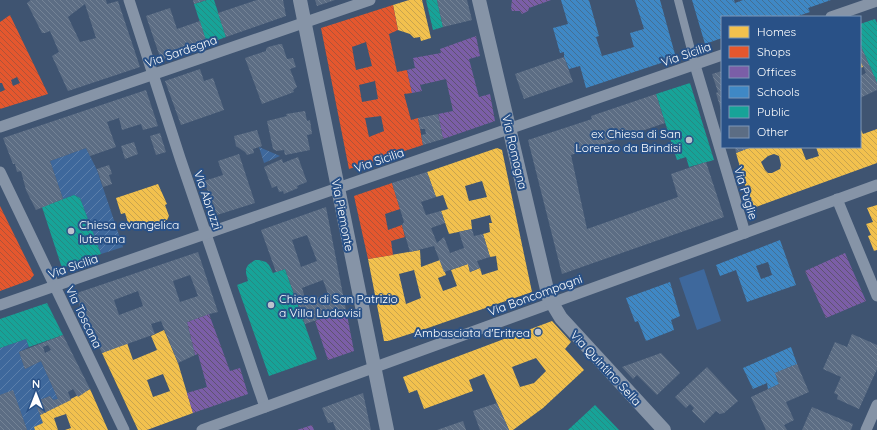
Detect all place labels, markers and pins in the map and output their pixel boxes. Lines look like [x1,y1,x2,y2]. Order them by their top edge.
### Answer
place label: ex Chiesa di San Lorenzo da Brindisi [575,126,681,155]
marker: ex Chiesa di San Lorenzo da Brindisi [684,135,694,145]
place label: Chiesa evangelica luterana [79,217,179,246]
marker: Chiesa evangelica luterana [66,226,76,236]
place label: Chiesa di San Patrizio a Villa Ludovisi [279,291,398,320]
marker: Chiesa di San Patrizio a Villa Ludovisi [266,300,276,310]
place label: Ambasciata d'Eritrea [414,325,530,340]
marker: Ambasciata d'Eritrea [533,327,543,337]

